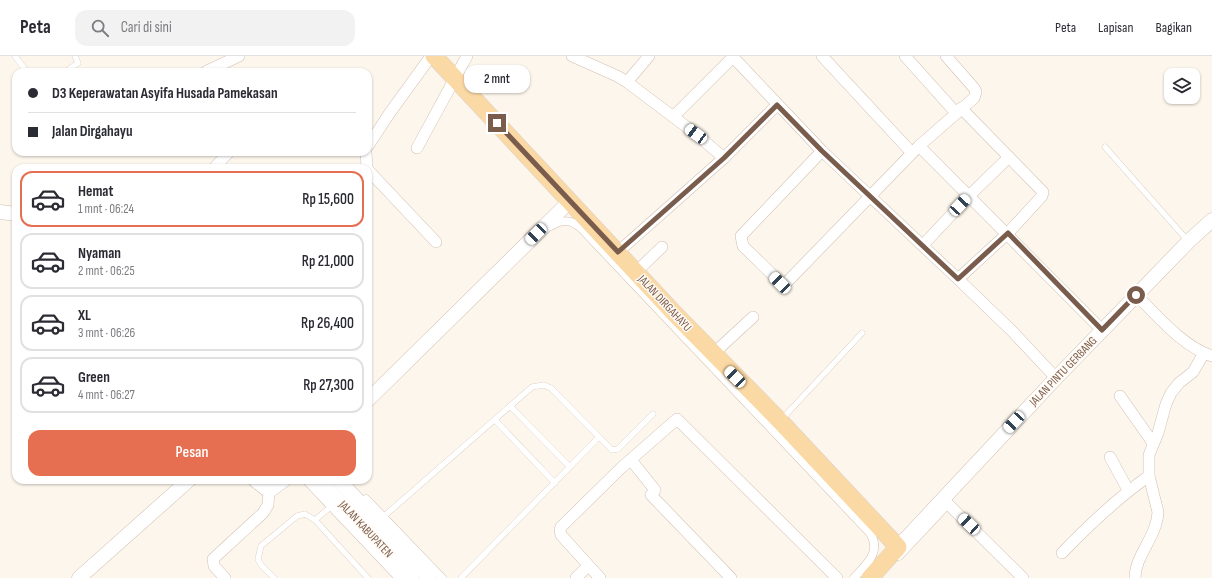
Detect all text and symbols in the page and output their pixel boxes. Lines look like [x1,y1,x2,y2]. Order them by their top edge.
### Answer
search box [75,10,355,46]
text: Peta [20,16,51,39]
icon: search [89,17,111,39]
text: Cari di sini [121,18,172,37]
text: Peta [1055,19,1076,36]
text: Lapisan [1098,19,1133,36]
text: Bagikan [1155,19,1192,36]
callout: 2 mnt [464,65,530,93]
map controls [1164,68,1200,104]
button: layers [1164,68,1200,104]
text: 2 mnt [484,71,510,87]
text: D3 Keperawatan Asyifa Husada Pamekasan [52,84,278,103]
route end [488,114,506,132]
text: Jalan Dirgahayu [52,122,133,141]
car [683,122,709,146]
icon: car [30,181,66,217]
text: Hemat [78,182,113,201]
text: Rp 15,600 [302,190,354,209]
car [947,192,973,218]
text: 1 mnt · 06:24 [78,201,134,217]
car [523,221,549,247]
icon: car [30,243,66,279]
text: Nyaman [78,244,121,263]
text: Rp 21,000 [302,252,354,271]
text: 2 mnt · 06:25 [78,263,135,279]
car [767,270,793,296]
street label: JALAN DIRGAHAYU [634,271,695,335]
route start [1127,286,1145,304]
icon: car [30,305,66,341]
text: XL [78,306,91,325]
text: Rp 26,400 [301,314,354,333]
text: 3 mnt · 06:26 [78,325,135,341]
street label: JALAN PINTU GERBANG [1026,334,1100,410]
car [722,364,748,390]
icon: car [30,367,66,403]
text: Green [78,368,110,387]
text: Rp 27,300 [303,376,354,395]
text: 4 mnt · 06:27 [78,387,135,403]
car [1001,409,1027,435]
button: Pesan [28,430,356,476]
street label: JALAN KABUPATEN [335,497,396,561]
car [956,511,982,537]

